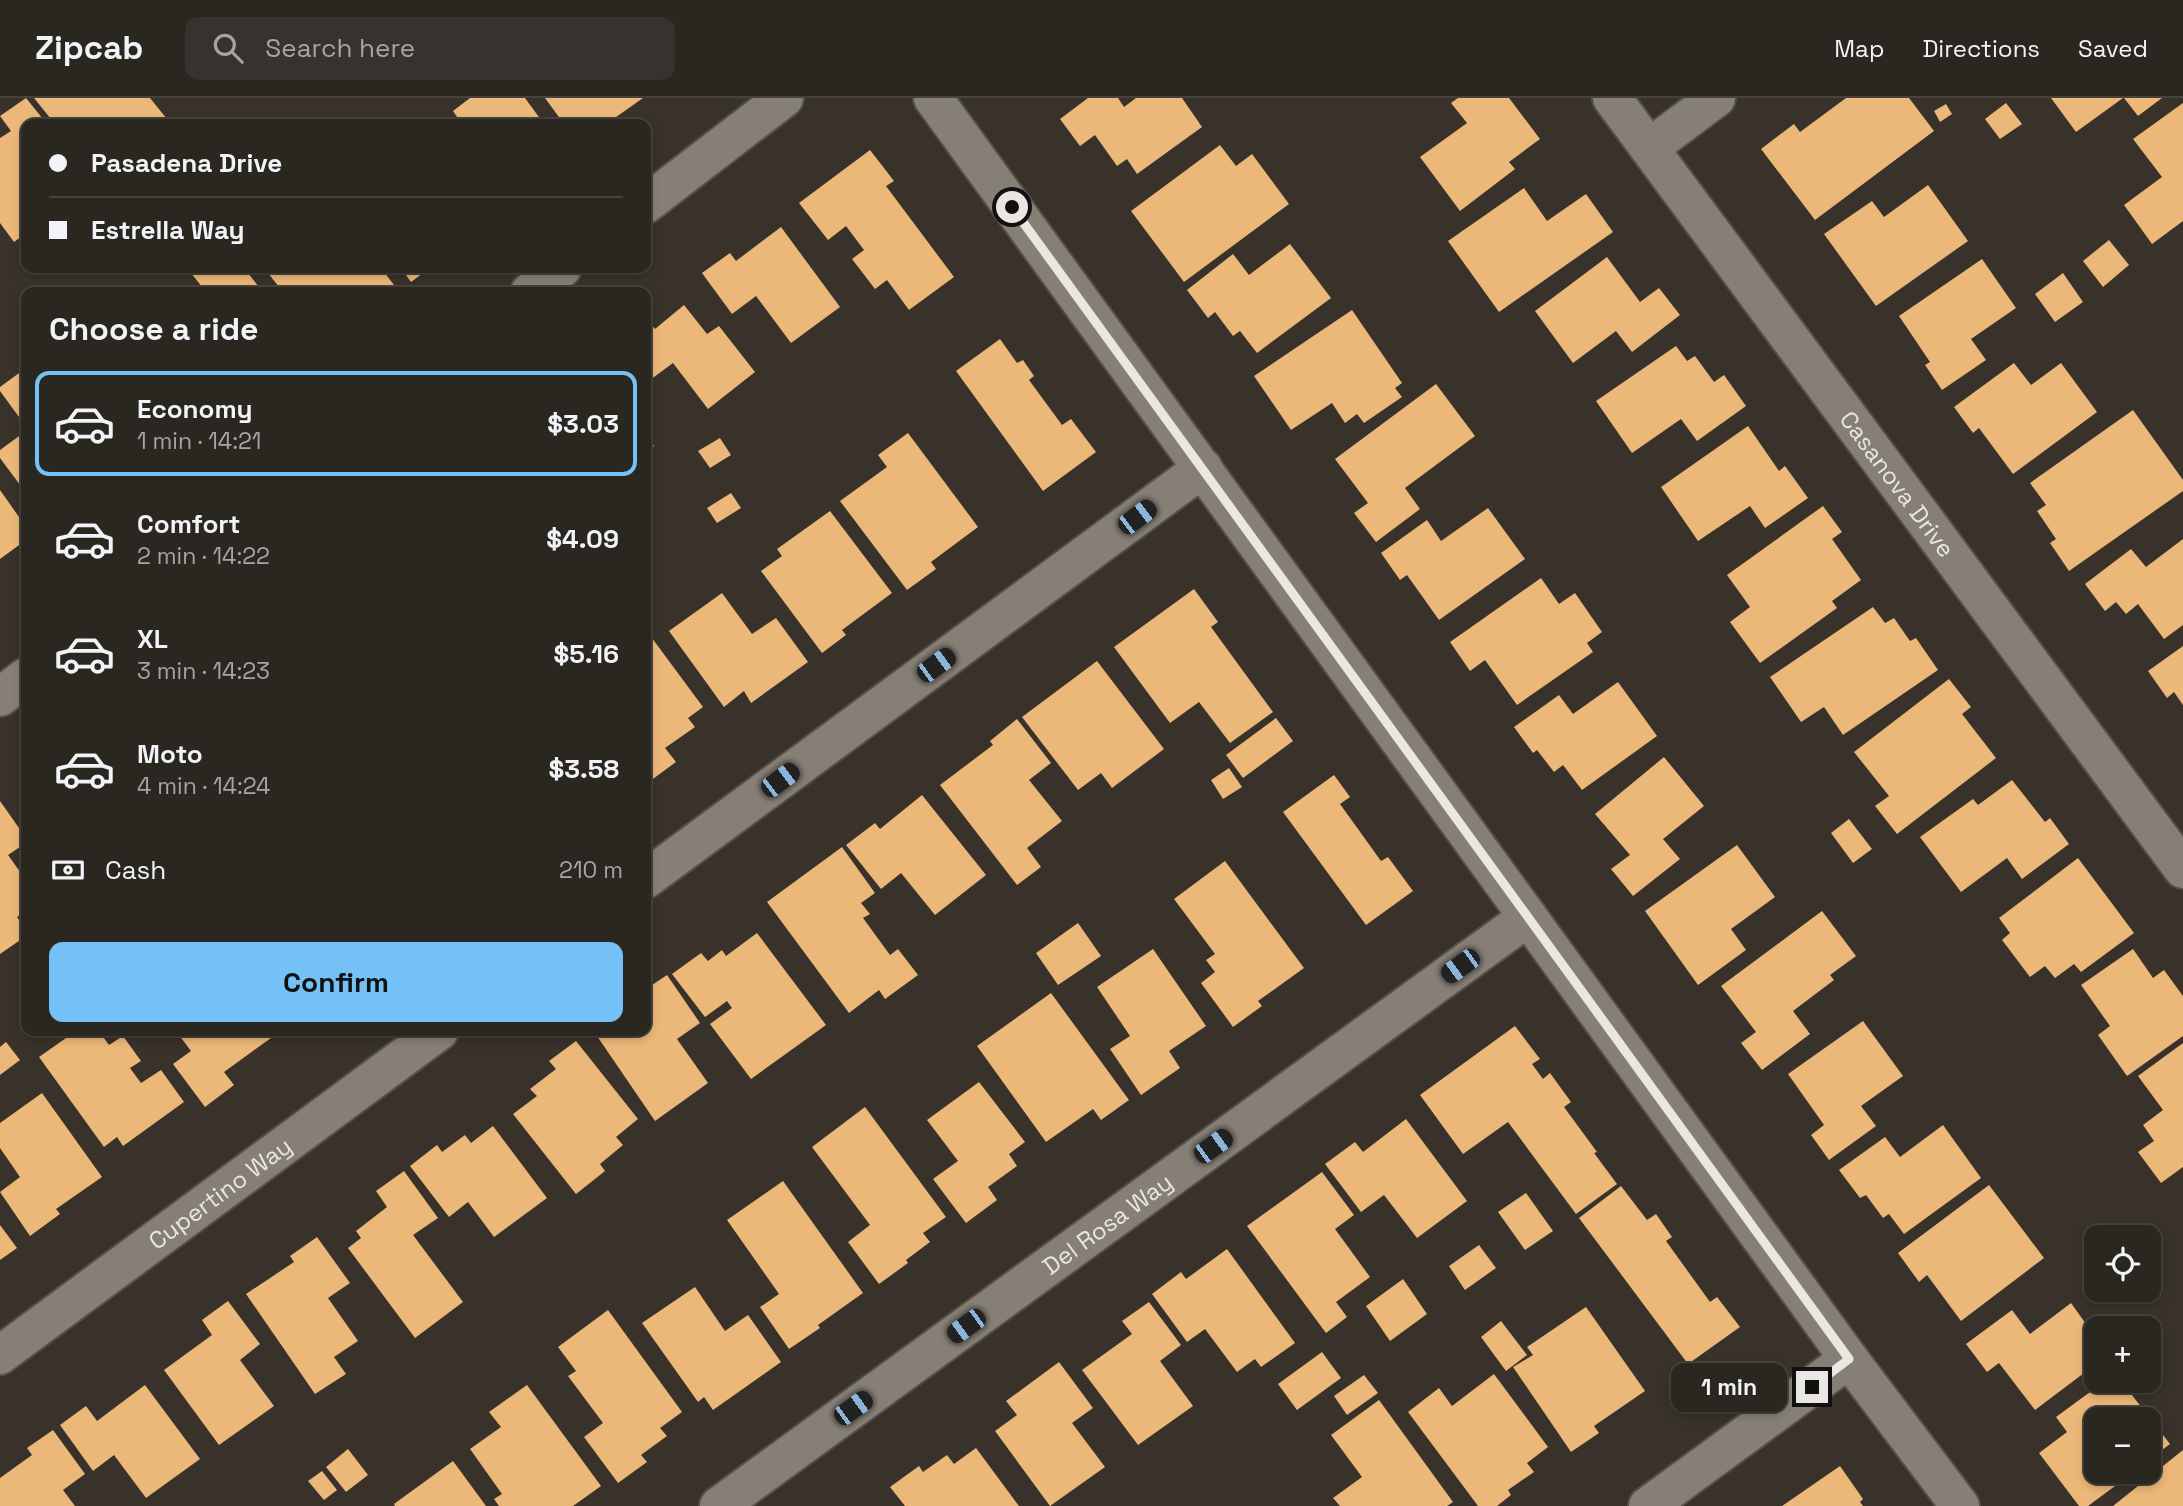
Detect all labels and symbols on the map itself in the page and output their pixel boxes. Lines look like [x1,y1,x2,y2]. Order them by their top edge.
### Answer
route start [996,191,1028,223]
street label: Casanova Drive [1833,404,1962,563]
car [1114,496,1161,538]
car [913,644,960,686]
car [757,759,804,801]
car [1437,945,1484,987]
car [1190,1125,1237,1167]
street label: Cupertino Way [142,1130,297,1256]
street label: Del Rosa Way [1036,1166,1178,1281]
car [943,1305,990,1347]
callout: 1 min [1672,1362,1787,1412]
route end [1796,1371,1828,1403]
car [830,1387,877,1429]

